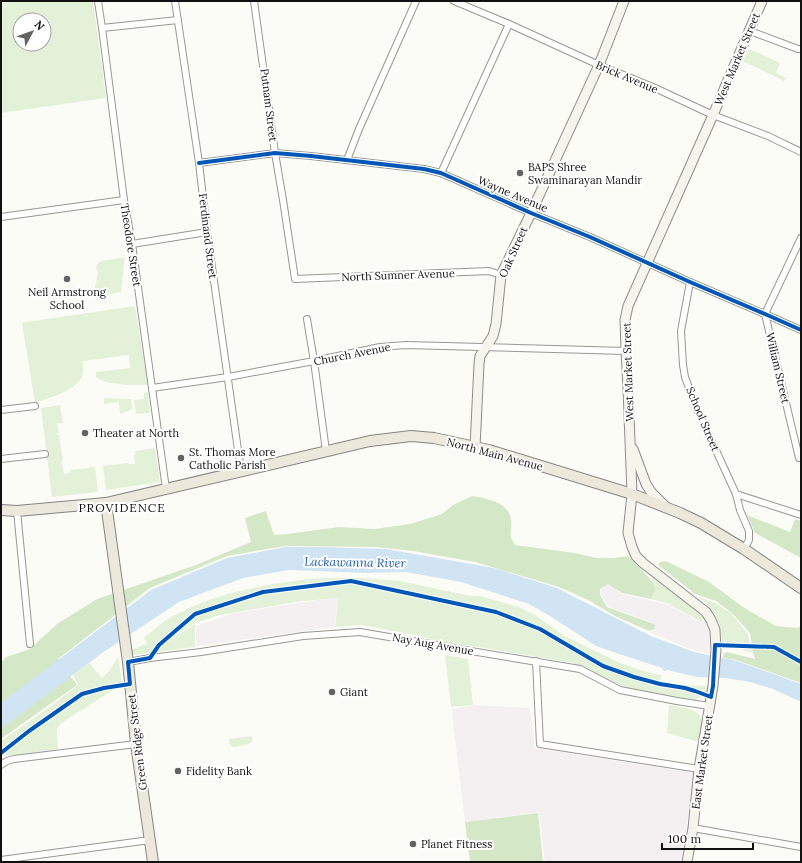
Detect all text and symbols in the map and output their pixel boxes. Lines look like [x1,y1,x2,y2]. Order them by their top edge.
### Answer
street label: West Market Street [711,10,763,107]
north arrow [12,12,52,52]
text: N [31,18,48,34]
street label: Brick Avenue [594,58,660,96]
street label: Putnam Street [258,68,281,143]
place label: BAPS Shree Swaminarayan Mandir [528,160,642,187]
marker: BAPS Shree Swaminarayan Mandir [515,168,525,178]
street label: Wayne Avenue [476,173,550,215]
street label: Ferdinand Street [196,193,220,280]
street label: Theodore Street [118,203,145,288]
street label: Oak Street [496,224,531,280]
street label: North Sumner Avenue [341,266,455,284]
marker: Neil Armstrong School [62,274,72,284]
place label: Neil Armstrong School [28,285,107,312]
street label: West Market Street [619,321,637,422]
street label: William Street [763,331,793,406]
street label: Church Avenue [312,340,392,368]
street label: School Street [683,385,723,454]
place label: Theater at North [93,426,180,440]
marker: Theater at North [80,428,90,438]
street label: North Main Avenue [445,434,545,474]
place label: St. Thomas More Catholic Parish [189,445,276,472]
marker: St. Thomas More Catholic Parish [176,453,186,463]
district label: PROVIDENCE [78,500,166,515]
water label: Lackawanna River [304,554,406,570]
street label: Nay Aug Avenue [391,630,475,658]
place label: Giant [340,685,369,699]
marker: Giant [327,687,337,697]
street label: Green Ridge Street [124,692,150,791]
street label: East Market Street [688,713,716,810]
place label: Fidelity Bank [186,764,252,778]
marker: Fidelity Bank [173,766,183,776]
scale bar [662,825,753,851]
text: 100 m [668,831,701,846]
place label: Planet Fitness [421,837,492,851]
marker: Planet Fitness [408,839,418,849]

